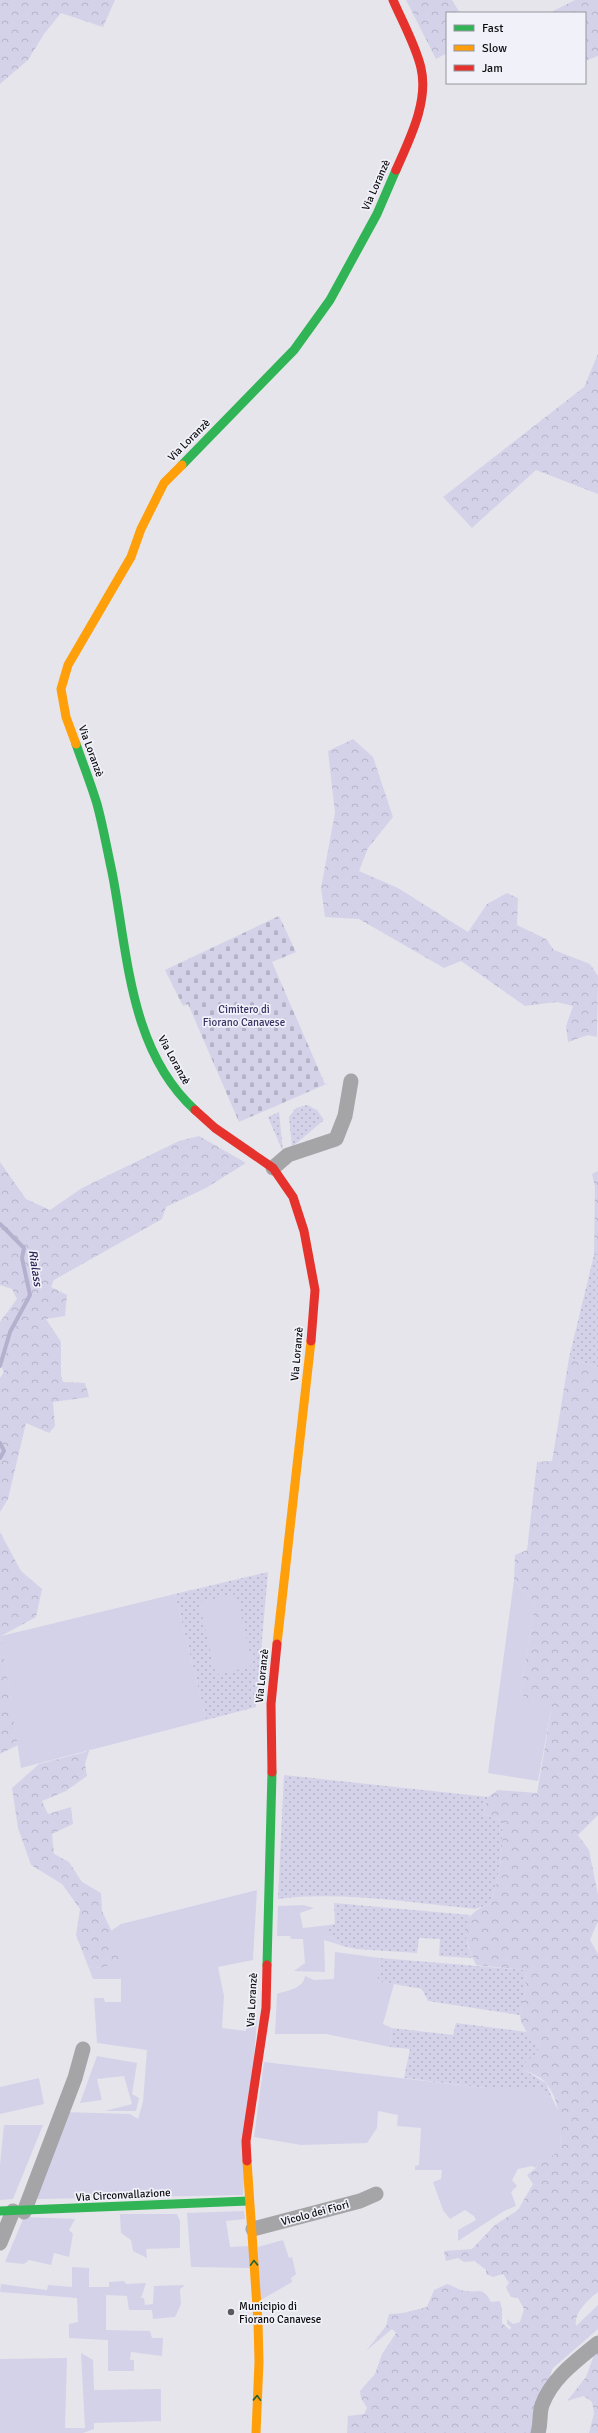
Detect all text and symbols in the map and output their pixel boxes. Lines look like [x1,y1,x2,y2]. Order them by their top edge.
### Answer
legend [446,12,586,84]
text: Fast [482,21,503,36]
text: Slow [482,41,507,56]
text: Jam [482,61,503,76]
street label: Via Loranzè [359,158,393,212]
street label: Via Loranzè [165,416,213,464]
street label: Via Loranzè [76,723,106,779]
park label: Cimitero di Fiorano Canavese [203,1003,285,1029]
street label: Via Loranzè [155,1033,193,1087]
water label: Rialass [25,1249,46,1289]
street label: Via Loranzè [288,1326,306,1382]
street label: Via Loranzè [253,1648,271,1704]
street label: Via Loranzè [244,1973,260,2027]
street label: Via Circonvallazione [75,2186,171,2204]
street label: Vicolo dei Fiori [280,2198,350,2228]
one-way arrow [250,2260,258,2266]
place label: Municipio di Fiorano Canavese [239,2300,321,2326]
marker: Municipio di Fiorano Canavese [226,2307,236,2317]
one-way arrow [252,2395,261,2401]

